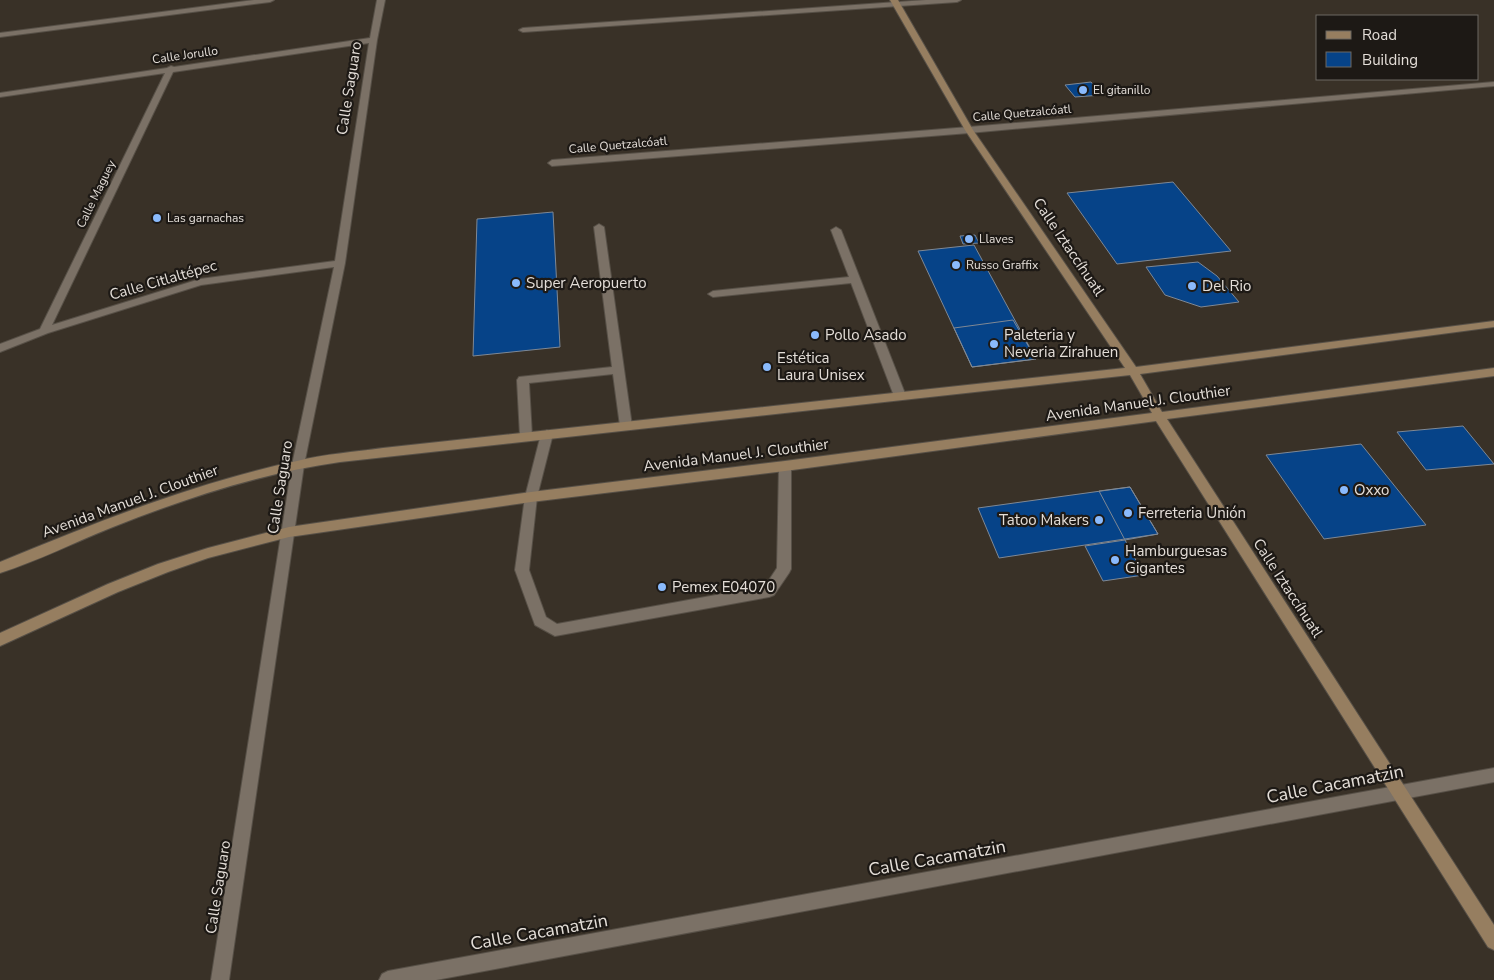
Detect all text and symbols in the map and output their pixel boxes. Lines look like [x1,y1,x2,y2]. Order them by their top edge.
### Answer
legend [1316,15,1479,80]
text: Road [1362,25,1397,45]
street label: Calle Saguaro [332,40,366,136]
street label: Calle Jorullo [151,42,219,68]
text: Building [1362,50,1418,70]
place label: El gitanillo [1093,82,1151,98]
marker: El gitanillo [1077,84,1089,96]
street label: Calle Quetzalcóatl [972,101,1072,125]
street label: Calle Quetzalcóatl [568,133,668,157]
street label: Calle Maguey [73,157,120,231]
street label: Calle Iztaccíhuatl [1029,194,1110,300]
place label: Las garnachas [167,210,244,226]
marker: Las garnachas [151,212,163,224]
place label: Llaves [979,231,1014,247]
marker: Llaves [963,233,975,245]
street label: Calle Citlaltépec [107,255,219,305]
place label: Russo Graffix [966,257,1039,273]
marker: Russo Graffix [950,259,962,271]
place label: Super Aeropuerto [526,273,646,293]
place label: Del Rio [1202,276,1251,296]
marker: Super Aeropuerto [510,277,522,289]
marker: Del Rio [1186,280,1198,292]
place label: Pollo Asado [825,325,907,345]
place label: Paleteria y Neveria Zirahuen [1004,325,1118,362]
marker: Pollo Asado [809,329,821,341]
marker: Paleteria y Neveria Zirahuen [988,338,1000,350]
place label: Estética Laura Unisex [777,348,865,385]
marker: Estética Laura Unisex [761,361,773,373]
street label: Avenida Manuel J. Clouthier [1044,380,1232,426]
street label: Avenida Manuel J. Clouthier [642,434,830,476]
street label: Calle Saguaro [263,439,297,535]
street label: Avenida Manuel J. Clouthier [39,460,222,542]
place label: Oxxo [1354,480,1389,500]
marker: Oxxo [1338,484,1350,496]
place label: Ferreteria Unión [1138,503,1246,523]
marker: Ferreteria Unión [1122,507,1134,519]
place label: Tatoo Makers [999,510,1089,530]
marker: Tatoo Makers [1093,514,1105,526]
street label: Calle Iztaccíhuatl [1248,535,1328,642]
place label: Hamburguesas Gigantes [1125,541,1227,578]
marker: Hamburguesas Gigantes [1109,554,1121,566]
place label: Pemex E04070 [672,577,775,597]
marker: Pemex E04070 [656,581,668,593]
street label: Calle Cacamatzin [1264,759,1406,809]
street label: Calle Cacamatzin [866,834,1008,882]
street label: Calle Saguaro [201,839,235,935]
street label: Calle Cacamatzin [468,908,610,956]

